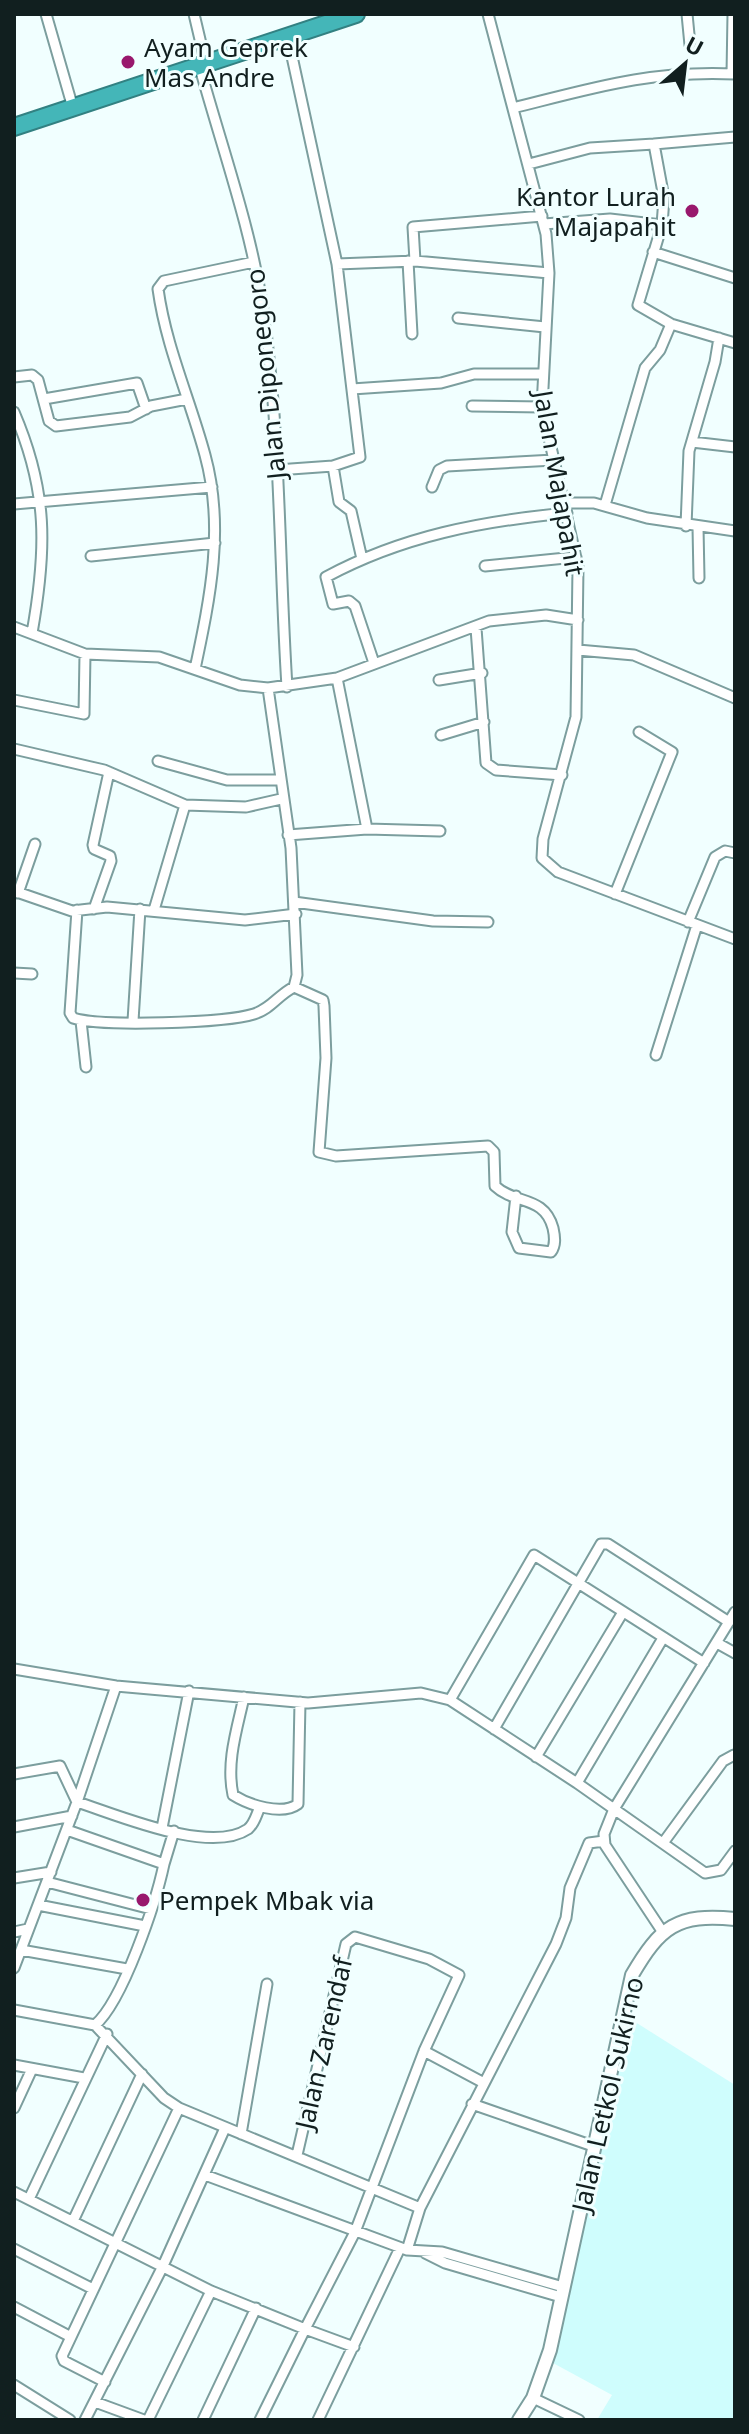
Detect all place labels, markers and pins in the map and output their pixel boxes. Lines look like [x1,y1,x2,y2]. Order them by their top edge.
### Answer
place label: Ayam Geprek Mas Andre [144,29,308,95]
marker: Ayam Geprek Mas Andre [119,53,137,71]
place label: Kantor Lurah Majapahit [516,178,676,244]
marker: Kantor Lurah Majapahit [683,202,701,220]
place label: Pempek Mbak via [159,1882,374,1918]
marker: Pempek Mbak via [134,1891,152,1909]

